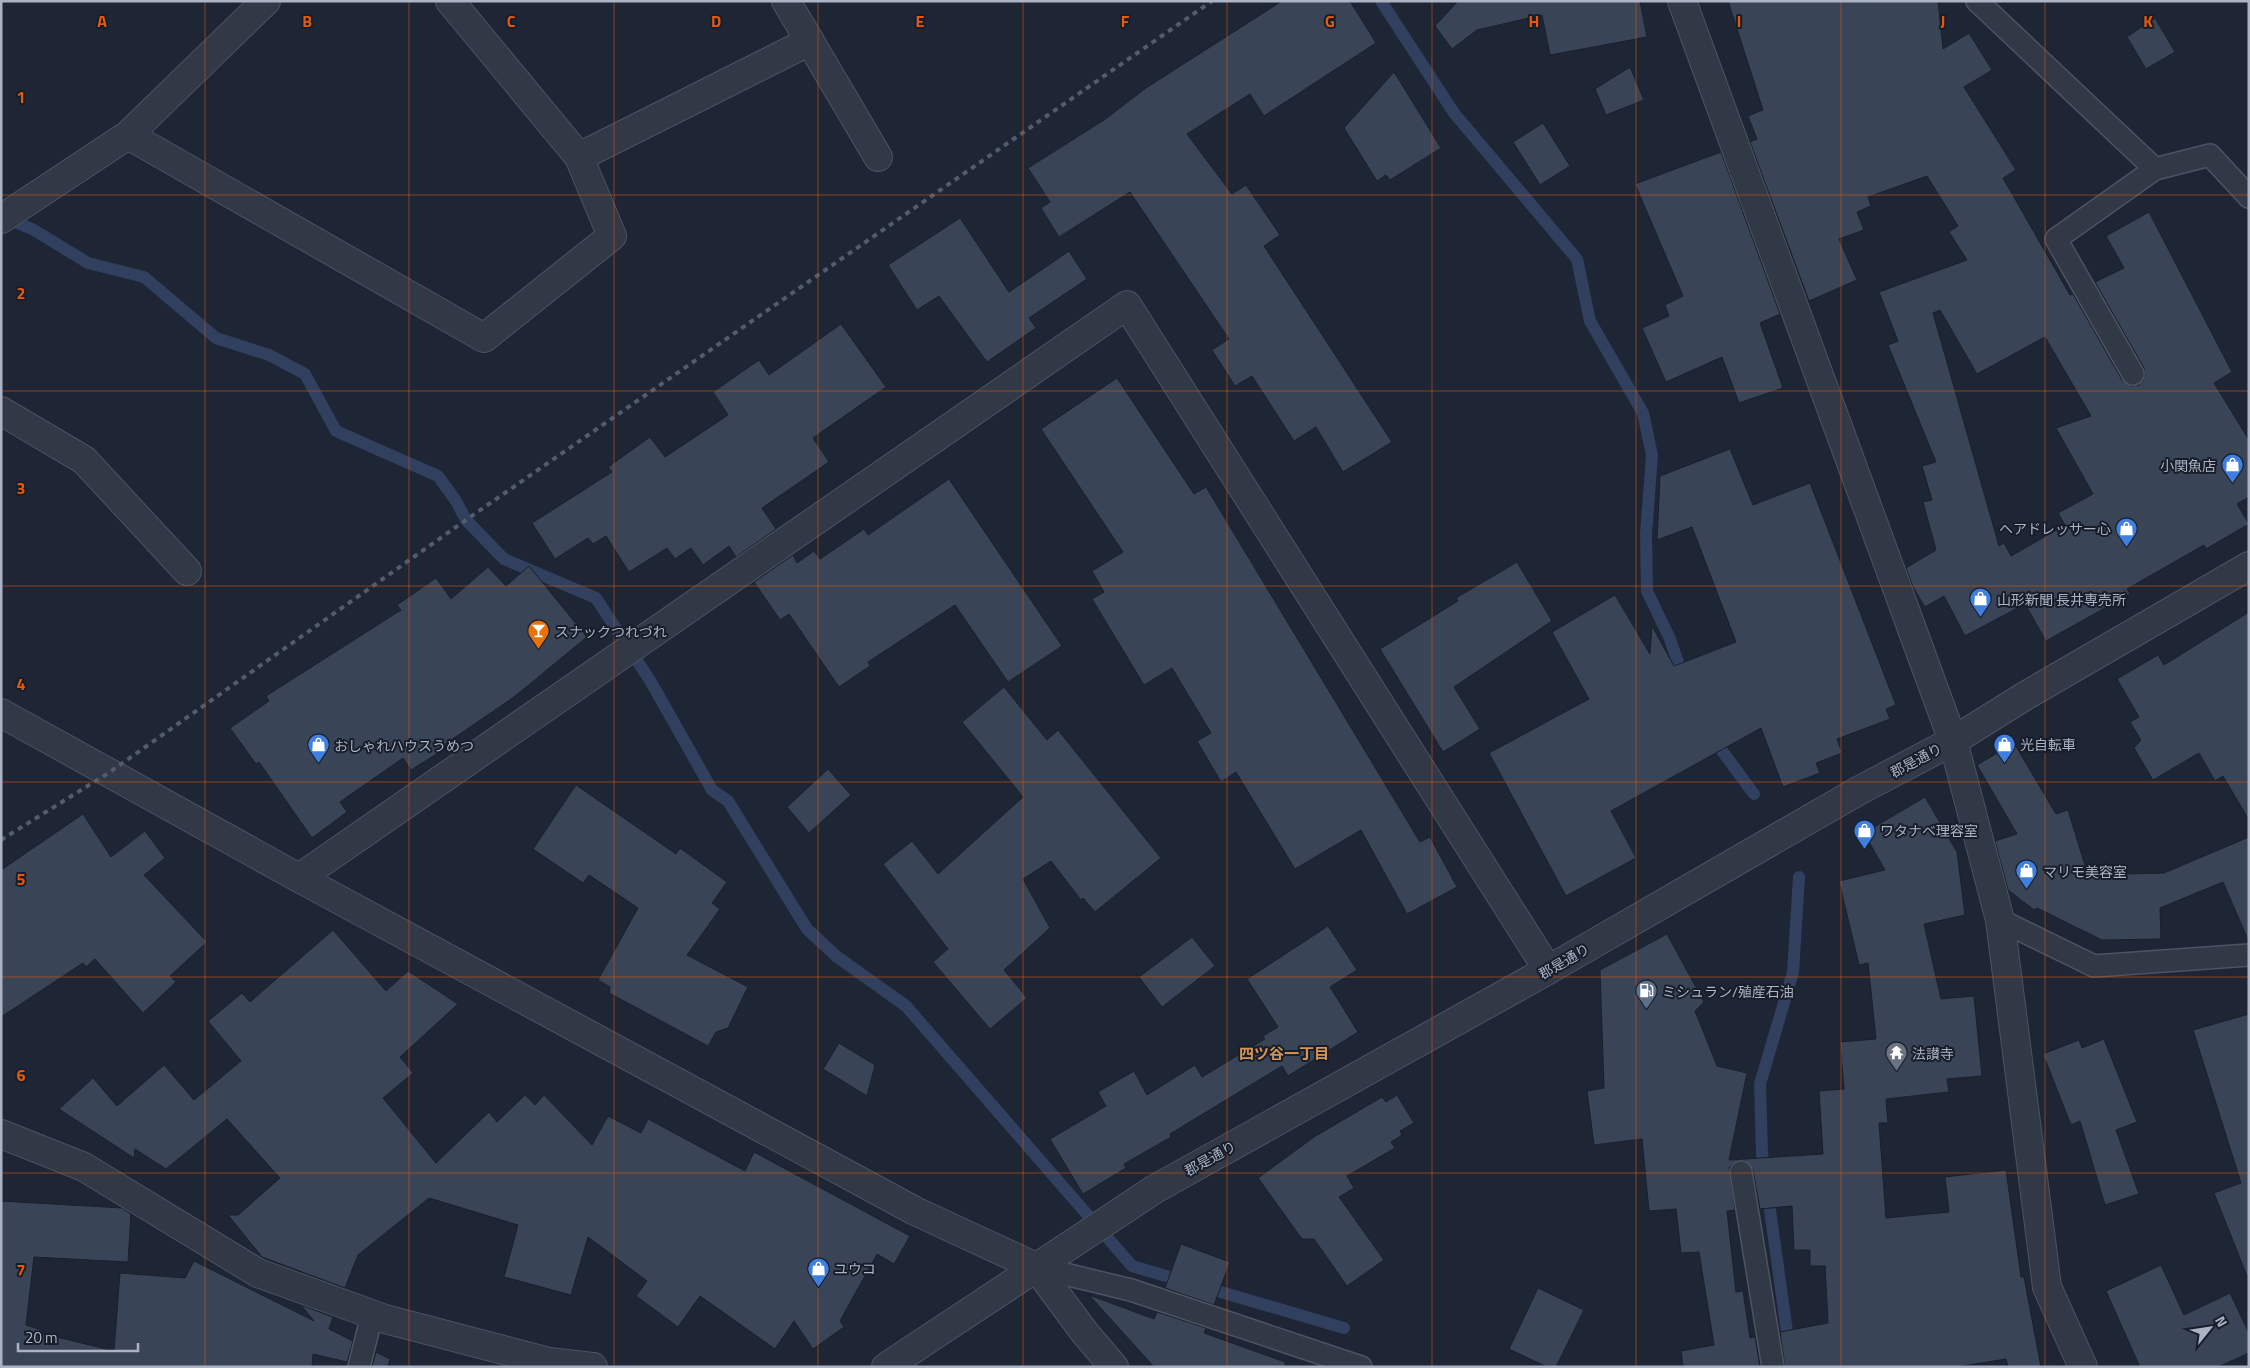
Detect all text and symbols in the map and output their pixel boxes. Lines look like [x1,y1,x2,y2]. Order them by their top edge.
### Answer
text: A [97,9,107,33]
text: B [302,9,312,33]
text: C [507,9,516,33]
text: D [711,9,721,33]
text: E [916,9,925,33]
text: F [1121,9,1130,33]
text: G [1325,9,1335,33]
text: H [1529,9,1539,33]
text: I [1737,9,1741,33]
text: J [1941,9,1945,33]
text: K [2143,9,2153,33]
text: 1 [17,85,25,109]
text: 2 [17,281,25,305]
shop icon: 小関魚店 [2220,453,2244,484]
place label: 小関魚店 [2160,455,2216,476]
text: 3 [17,476,25,500]
shop icon: ヘアドレッサー心 [2115,516,2139,547]
place label: ヘアドレッサー心 [1999,518,2111,539]
shop icon: 山形新聞 長井専売所 [1969,587,1993,618]
place label: 山形新聞 長井専売所 [1997,589,2126,610]
bar icon: スナックつれづれ [527,619,551,650]
place label: スナックつれづれ [555,621,667,642]
text: 4 [17,672,26,696]
shop icon: 光自転車 [1992,732,2016,763]
shop icon: おしゃれハウスうめつ [306,733,330,764]
place label: 光自転車 [2020,734,2076,755]
place label: おしゃれハウスうめつ [334,735,474,756]
street label: 郡是通り [1886,738,1946,782]
shop icon: ワタナベ理容室 [1852,818,1876,849]
place label: ワタナベ理容室 [1880,820,1978,841]
shop icon: マリモ美容室 [2015,859,2039,890]
place label: マリモ美容室 [2043,861,2127,882]
text: 5 [17,867,26,891]
street label: 郡是通り [1535,938,1593,984]
fuel station icon: ミシュラン/殖産石油 [1634,979,1658,1010]
place label: ミシュラン/殖産石油 [1662,981,1794,1002]
temple icon: 法讃寺 [1884,1041,1908,1072]
district label: 四ツ谷一丁目 [1239,1042,1329,1065]
place label: 法讃寺 [1912,1043,1954,1064]
text: 6 [17,1063,26,1087]
street label: 郡是通り [1180,1135,1240,1181]
shop icon: ユウコ [806,1256,830,1287]
text: 7 [17,1258,25,1282]
place label: ユウコ [834,1258,876,1279]
north arrow [2185,1303,2235,1353]
text: N [2210,1312,2233,1331]
scale bar [18,1320,138,1352]
text: 20 m [25,1326,58,1349]

